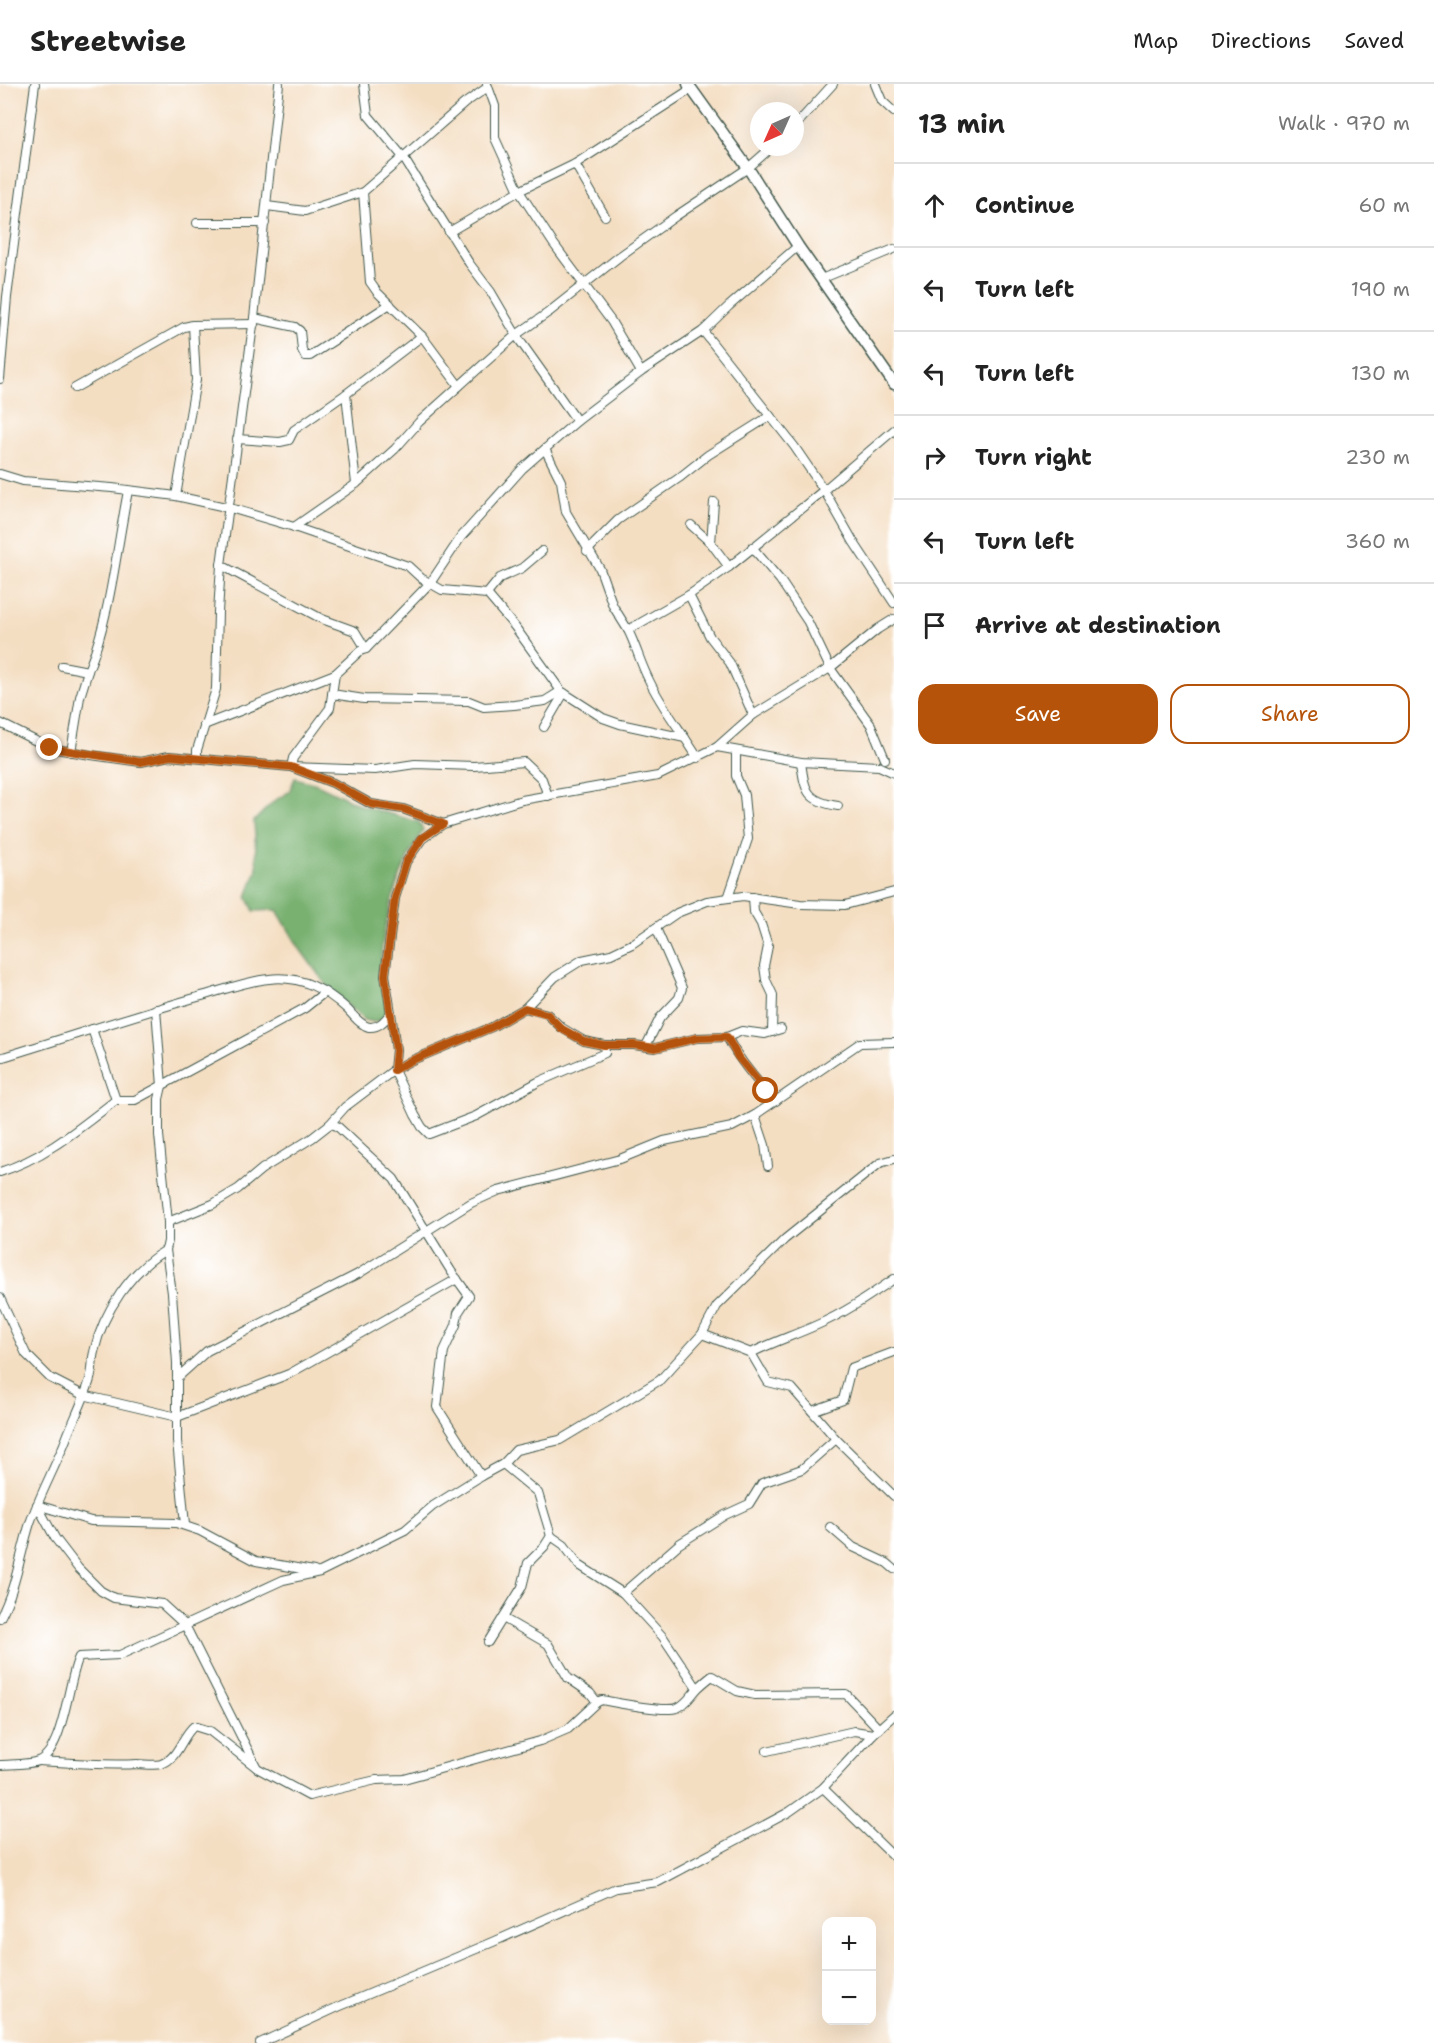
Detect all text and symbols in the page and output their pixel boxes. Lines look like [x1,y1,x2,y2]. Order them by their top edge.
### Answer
text: Streetwise [30,22,186,60]
text: Map [1133,27,1178,55]
text: Directions [1211,27,1311,55]
text: Saved [1344,27,1404,55]
north arrow [750,102,804,156]
text: 13 min [918,106,1005,141]
text: Walk · 970 m [1278,110,1410,136]
icon: ahead [918,189,951,222]
text: Continue [975,191,1075,220]
text: 60 m [1358,192,1410,218]
icon: left [918,273,951,306]
text: Turn left [975,275,1074,304]
text: 190 m [1351,276,1410,302]
icon: left [918,357,951,390]
text: Turn left [975,359,1074,388]
text: 130 m [1351,360,1410,386]
icon: right [918,441,951,474]
text: Turn right [975,443,1092,472]
text: 230 m [1345,444,1410,470]
icon: left [918,525,951,558]
text: Turn left [975,527,1074,556]
text: 360 m [1345,528,1410,554]
icon: arrive [918,609,951,642]
text: Arrive at destination [975,611,1221,640]
button: Save [918,684,1158,744]
button: Share [1170,684,1410,744]
route end [36,734,62,760]
route start [752,1077,778,1103]
map controls [822,1917,876,2025]
button: + [822,1917,876,1971]
button: − [822,1971,876,2025]

